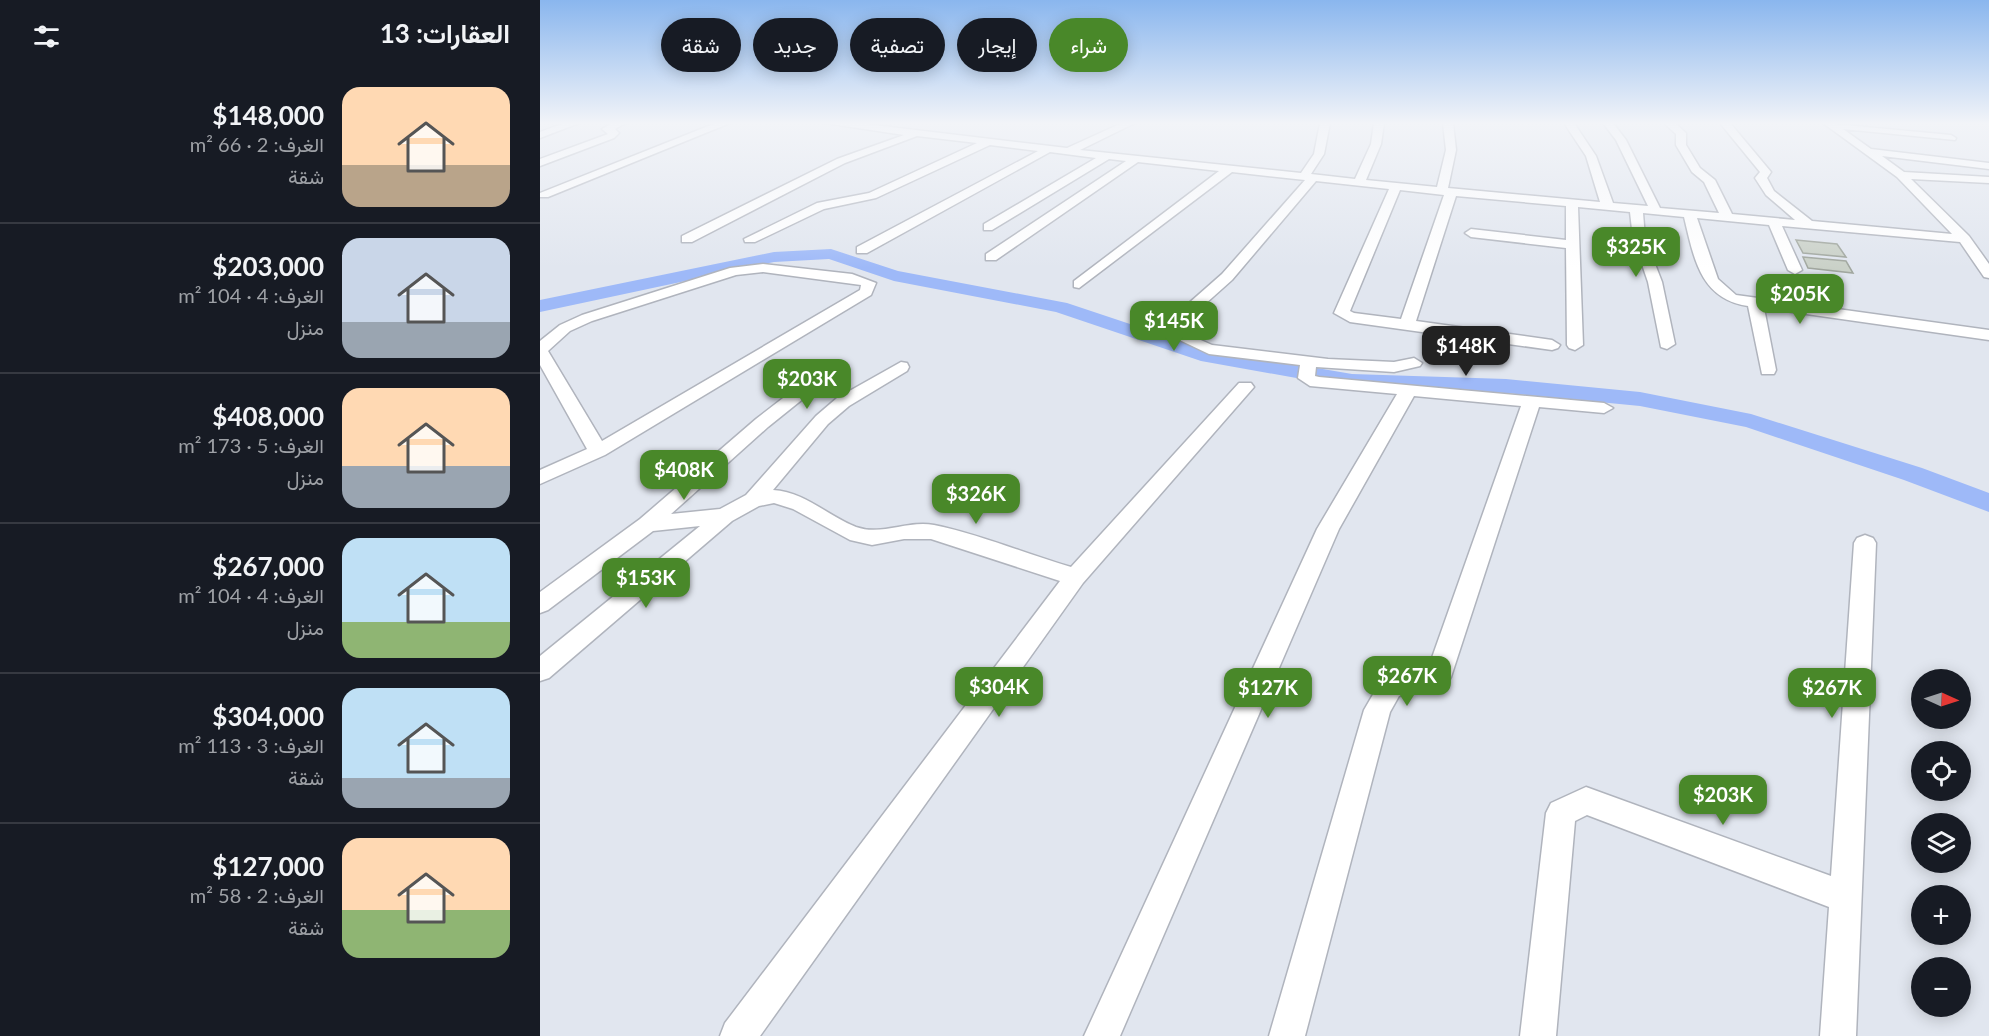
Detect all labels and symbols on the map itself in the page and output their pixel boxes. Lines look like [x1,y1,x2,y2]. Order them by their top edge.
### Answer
pin: $325K [1594,227,1678,278]
pin: $205K [1758,274,1842,325]
pin: $145K [1132,301,1216,352]
pin: $148K [1424,326,1508,377]
pin: $203K [765,359,849,410]
pin: $408K [642,450,726,501]
pin: $326K [934,474,1018,525]
pin: $153K [604,558,688,609]
pin: $267K [1365,656,1449,707]
pin: $304K [957,667,1041,718]
pin: $127K [1226,668,1310,719]
pin: $267K [1790,668,1874,719]
north arrow [1911,669,1971,729]
pin: $203K [1681,775,1765,826]

